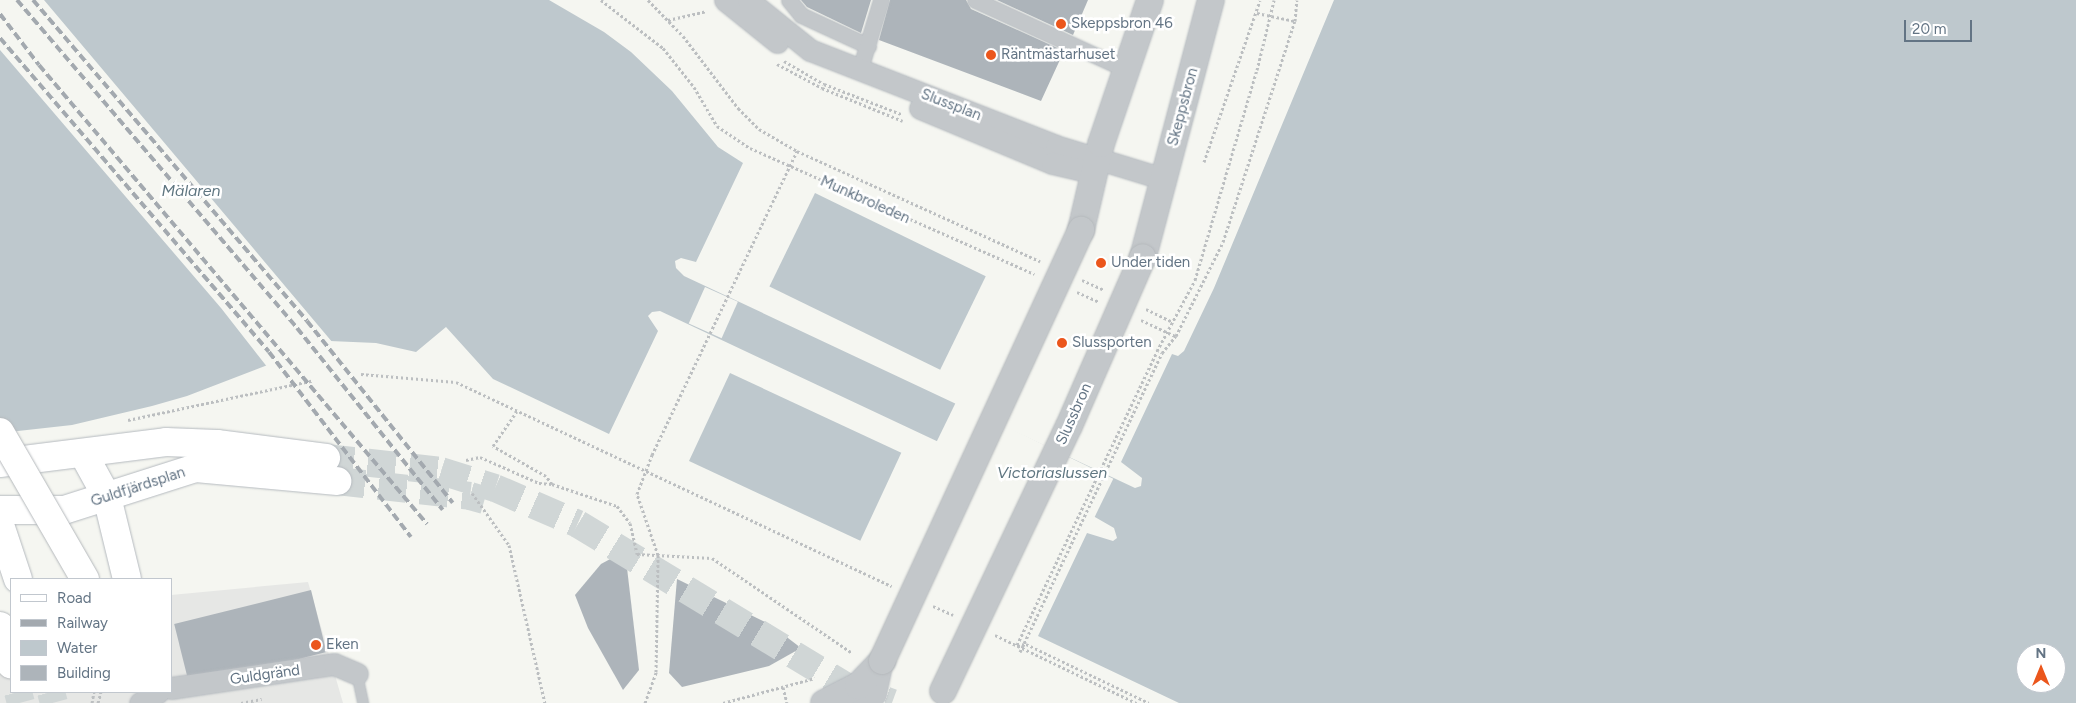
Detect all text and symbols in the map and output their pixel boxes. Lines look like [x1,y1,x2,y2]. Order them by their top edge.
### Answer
scale bar [1906,10,1974,42]
place label: Skeppsbron 46 [1071,15,1173,33]
marker: Skeppsbron 46 [1055,18,1067,30]
text: 20 m [1912,20,1946,38]
place label: Räntmästarhuset [1001,46,1115,64]
marker: Räntmästarhuset [985,49,997,61]
street label: Skeppsbron [1164,66,1202,148]
street label: Slussplan [918,85,984,125]
street label: Munkbroleden [817,172,913,228]
water label: Mälaren [162,181,220,201]
place label: Under tiden [1111,254,1190,272]
marker: Under tiden [1095,257,1107,269]
place label: Slussporten [1072,334,1152,352]
marker: Slussporten [1056,337,1068,349]
street label: Slussbron [1052,380,1096,448]
street label: Guldfjärdsplan [89,463,187,511]
water label: Victoriaslussen [997,463,1107,483]
legend [10,578,172,693]
text: Road [57,589,92,607]
text: Railway [57,614,108,632]
place label: Eken [326,636,359,654]
text: Water [57,639,97,657]
marker: Eken [310,639,322,651]
north arrow [2016,643,2066,693]
text: N [2036,645,2046,662]
street label: Guldgränd [229,661,301,689]
text: Building [57,664,111,682]

